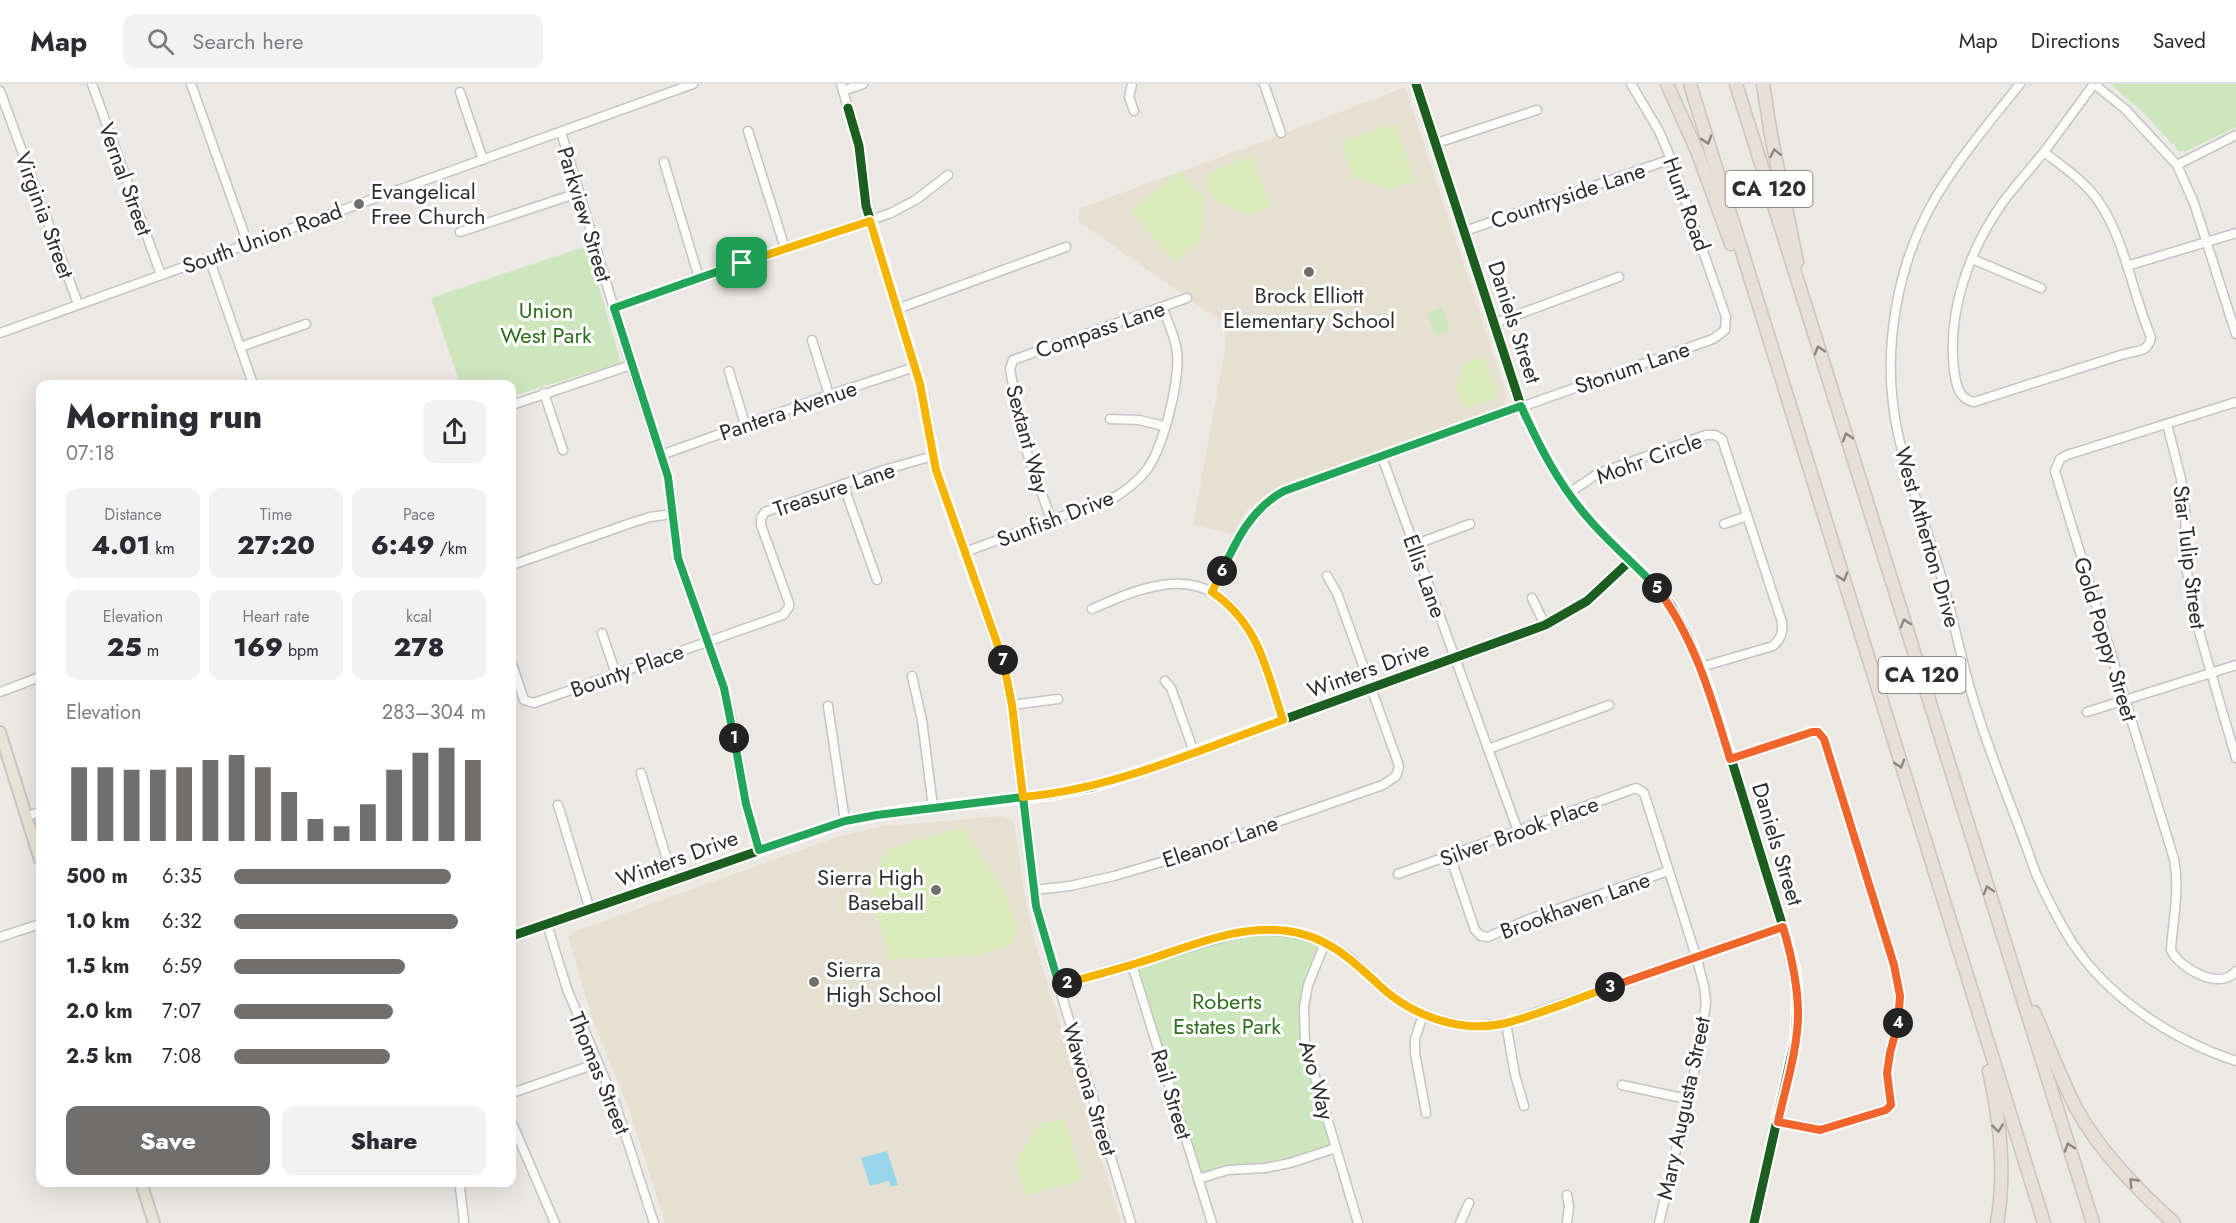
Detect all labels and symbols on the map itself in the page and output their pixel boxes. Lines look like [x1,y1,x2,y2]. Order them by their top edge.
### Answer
street label: Vernal Street [91,118,161,241]
one-way arrow [1700,134,1712,145]
street label: Parkview Street [549,142,621,286]
street label: Virginia Street [7,147,83,283]
one-way arrow [1769,149,1782,159]
street label: Hunt Road [1655,152,1719,256]
street label: Countryside Lane [1486,154,1650,236]
road number: CA 120 [1726,171,1812,207]
place label: Evangelical Free Church [371,175,486,232]
street label: South Union Road [178,194,346,282]
marker: Evangelical Free Church [352,197,366,211]
pin [716,237,767,288]
street label: Daniels Street [1480,257,1550,388]
marker: Brock Elliott Elementary School [1302,265,1316,279]
place label: Brock Elliott Elementary School [1223,279,1395,336]
street label: Compass Lane [1031,292,1169,366]
park label: Union West Park [500,294,592,351]
street label: Stonum Lane [1570,332,1694,402]
one-way arrow [1814,345,1826,356]
street label: Pantera Avenue [715,372,861,448]
street label: Sextant Way [998,381,1058,497]
street label: Mohr Circle [1592,424,1706,492]
one-way arrow [1841,432,1854,443]
street label: West Atherton Drive [1887,443,1969,631]
street label: Treasure Lane [769,453,899,525]
street label: Sunfish Drive [992,481,1118,555]
street label: Star Tulip Street [2165,483,2215,631]
street label: Ellis Lane [1395,530,1455,622]
street label: Gold Poppy Street [2066,553,2146,726]
pin: 6 [1207,556,1237,586]
one-way arrow [1836,571,1848,582]
pin: 5 [1642,573,1672,603]
one-way arrow [1900,618,1912,629]
street label: Winters Drive [1303,632,1433,706]
street label: Bounty Place [566,635,688,705]
pin: 7 [988,645,1018,675]
road number: CA 120 [1878,657,1966,693]
pin: 1 [719,723,749,753]
one-way arrow [1893,758,1905,769]
street label: Daniels Street [1744,779,1812,910]
street label: Silver Brook Place [1435,787,1603,875]
street label: Eleanor Lane [1158,806,1282,876]
street label: Winters Drive [612,821,742,895]
place label: Sierra High Baseball [817,861,924,918]
street label: Brookhaven Lane [1496,863,1654,947]
marker: Sierra High Baseball [929,883,943,897]
one-way arrow [1983,885,1995,896]
place label: Sierra High School [826,953,941,1010]
pin: 2 [1052,968,1082,998]
pin: 3 [1595,972,1625,1002]
marker: Sierra High School [807,975,821,989]
park label: Roberts Estates Park [1173,985,1281,1042]
street label: Thomas Street [561,1007,639,1140]
pin: 4 [1883,1008,1913,1038]
street label: Mary Augusta Street [1648,1013,1718,1203]
street label: Wawona Street [1055,1018,1126,1160]
street label: Avo Way [1291,1037,1343,1124]
street label: Rail Street [1143,1045,1201,1144]
one-way arrow [1991,1123,2004,1132]
one-way arrow [2064,1142,2076,1153]
one-way arrow [2129,1178,2140,1189]

